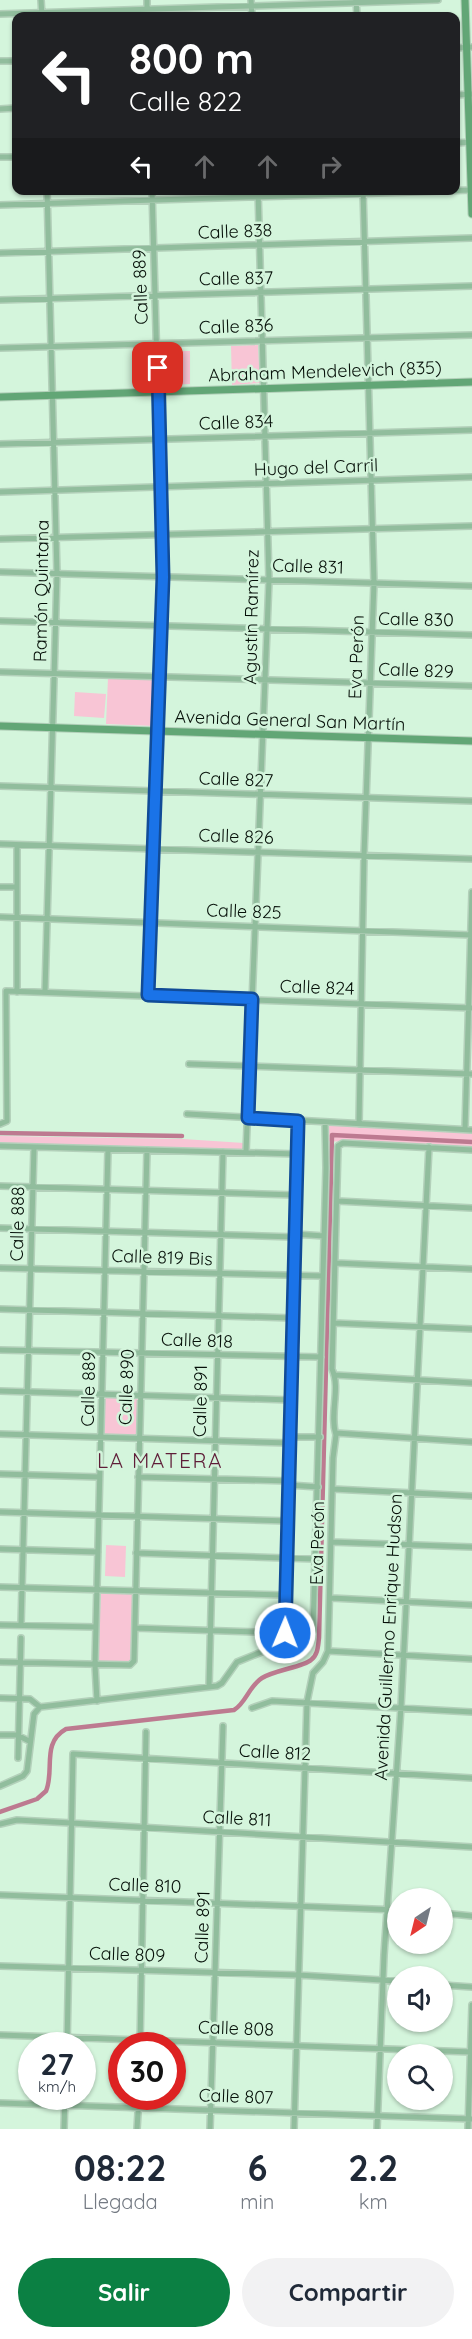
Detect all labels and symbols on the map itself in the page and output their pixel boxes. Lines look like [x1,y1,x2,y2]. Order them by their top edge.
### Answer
street label: Calle 838 [197,218,273,244]
street label: Calle 889 [127,249,153,325]
street label: Calle 837 [199,266,273,290]
street label: Calle 836 [198,313,274,339]
pin [132,342,183,393]
street label: Abraham Mendelevich (835) [208,355,442,387]
street label: Calle 834 [198,409,274,435]
street label: Hugo del Carril [253,453,379,481]
street label: Ramón Quintana [28,520,54,662]
street label: Agustín Ramírez [238,549,264,685]
street label: Calle 831 [272,553,344,579]
street label: Calle 830 [378,607,454,631]
street label: Eva Perón [343,615,369,699]
street label: Calle 829 [378,657,454,683]
street label: Avenida General San Martín [174,704,406,736]
street label: Calle 827 [198,766,274,792]
street label: Calle 826 [198,823,274,849]
street label: Calle 825 [206,898,282,924]
street label: Calle 824 [279,974,355,1000]
street label: Calle 888 [5,1186,29,1262]
street label: Calle 819 Bis [111,1244,213,1270]
street label: Calle 818 [161,1327,233,1353]
street label: Calle 890 [113,1348,139,1426]
street label: Calle 889 [76,1351,100,1427]
street label: Calle 891 [188,1365,212,1437]
district label: LA MATERA [97,1447,223,1473]
street label: Avenida Guillermo Enrique Hudson [369,1493,407,1781]
street label: Eva Perón [305,1501,329,1585]
position arrow [253,1601,317,1665]
street label: Calle 812 [238,1739,312,1765]
street label: Calle 811 [202,1805,272,1831]
street label: Calle 810 [108,1872,182,1898]
north arrow [387,1888,453,1954]
street label: Calle 891 [189,1890,215,1964]
street label: Calle 809 [88,1941,166,1967]
street label: Calle 808 [198,2015,274,2041]
speed limit sign: 30 [108,2032,186,2110]
street label: Calle 807 [198,2083,274,2109]

